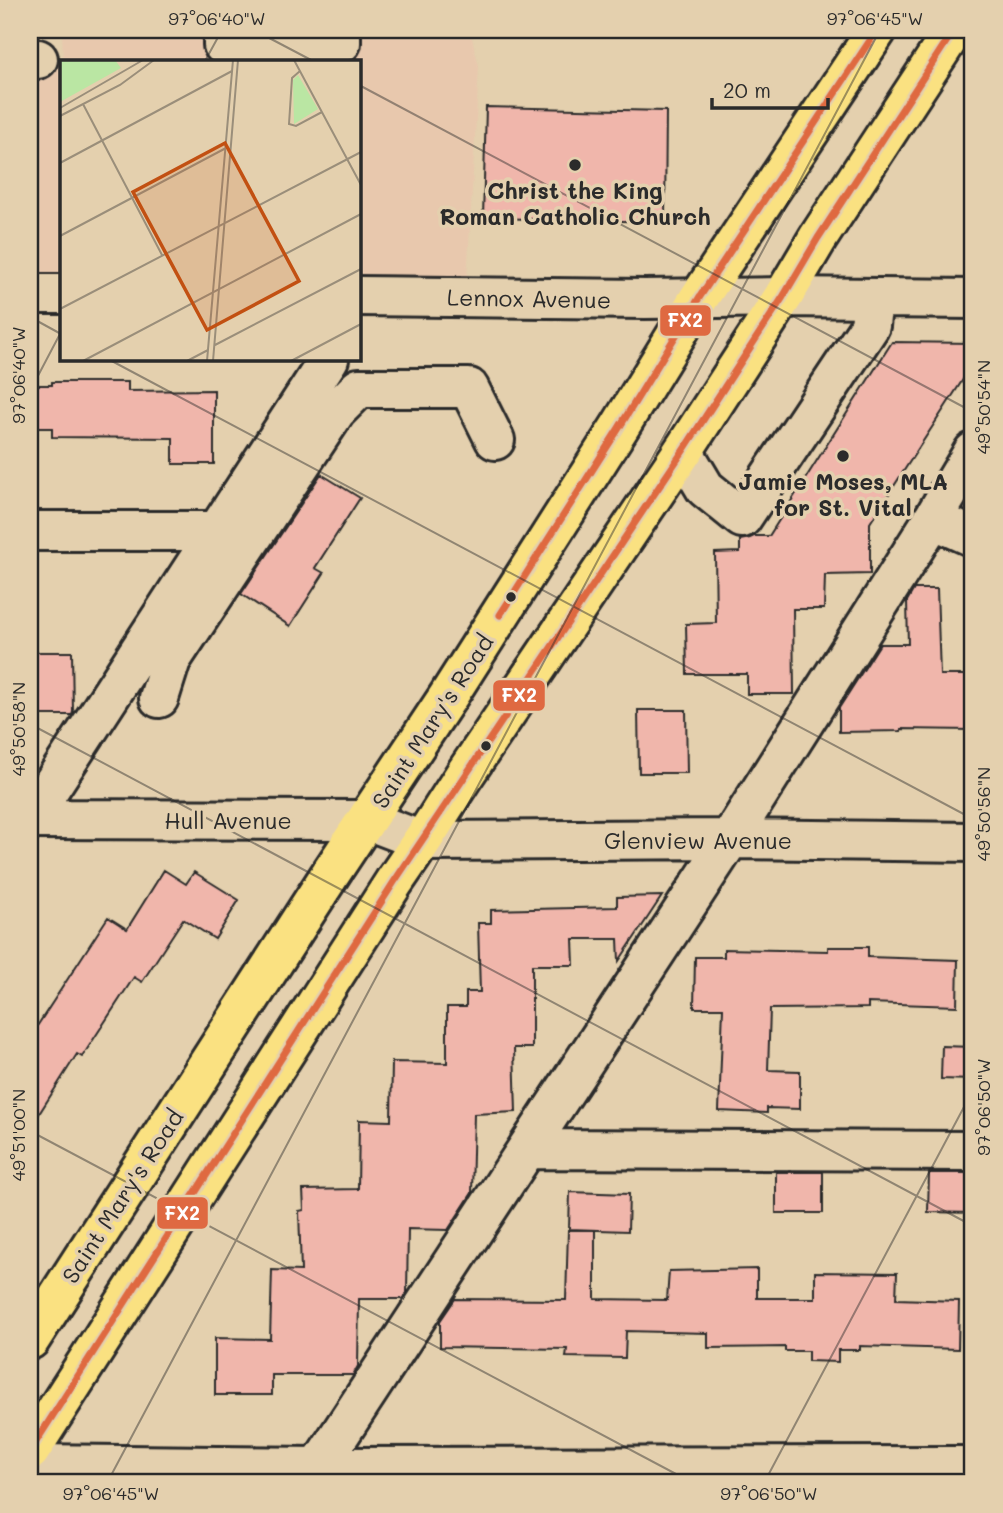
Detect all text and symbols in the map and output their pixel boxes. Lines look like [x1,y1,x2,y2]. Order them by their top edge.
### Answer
text: 97°06'40"W [168,6,266,30]
text: 97°06'45"W [827,6,923,30]
inset map [60,60,360,360]
scale bar [712,66,828,110]
text: 20 m [723,76,771,103]
marker: Christ the King Roman Catholic Church [567,157,583,173]
place label: Christ the King Roman Catholic Church [439,175,711,231]
street label: Lennox Avenue [447,282,611,314]
line badge: FX2 [659,304,712,337]
text: FX2 [667,307,703,332]
text: 97°06'40"W [6,326,30,424]
text: 49°50'54"N [971,360,995,454]
marker: Jamie Moses, MLA for St. Vital [835,448,851,464]
place label: Jamie Moses, MLA for St. Vital [738,466,948,522]
unlabelled marker [504,590,518,604]
street label: Saint Mary's Road [365,628,499,814]
line badge: FX2 [492,679,546,712]
text: 49°50'58"N [6,682,30,776]
text: FX2 [501,682,537,707]
unlabelled marker [479,739,493,753]
text: 49°50'56"N [971,767,995,861]
street label: Hull Avenue [164,805,292,835]
street label: Glenview Avenue [604,825,792,855]
text: 97°06'50"W [971,1058,995,1156]
text: 49°51'00"N [6,1089,30,1181]
street label: Saint Mary's Road [55,1103,189,1289]
line badge: FX2 [156,1196,209,1230]
text: FX2 [164,1200,200,1225]
text: 97°06'45"W [63,1481,159,1505]
text: 97°06'50"W [720,1481,818,1505]

